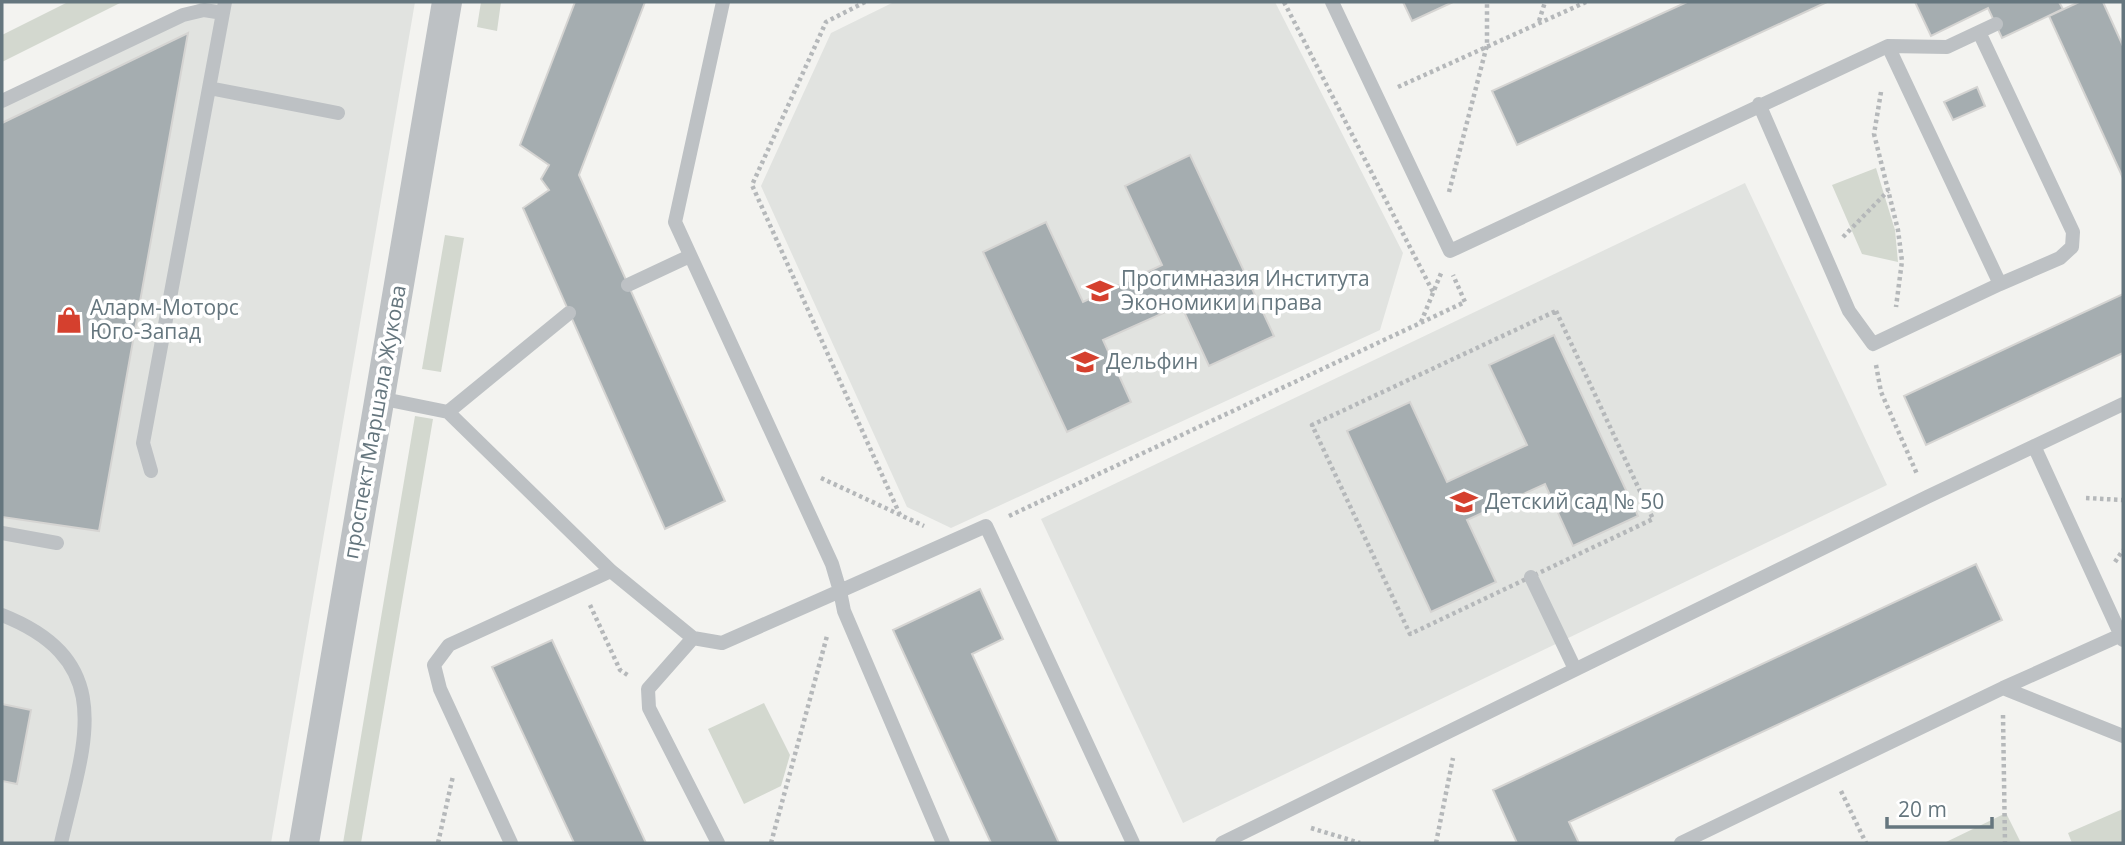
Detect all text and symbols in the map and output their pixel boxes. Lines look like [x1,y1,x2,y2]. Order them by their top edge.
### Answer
place label: Прогимназия Института Экономики и права [1121,264,1370,316]
school or university icon: Прогимназия Института Экономики и права [1085,276,1115,306]
street label: проспект Маршала Жукова [336,283,412,561]
place label: Аларм-Моторс Юго-Запад [90,293,239,345]
shop icon: Аларм-Моторс Юго-Запад [54,305,84,335]
school or university icon: Дельфин [1070,347,1100,377]
place label: Дельфин [1106,347,1198,375]
school or university icon: Детский сад № 50 [1449,487,1479,517]
place label: Детский сад № 50 [1485,487,1664,515]
scale bar [1887,786,1992,830]
text: 20 m [1898,795,1947,823]

